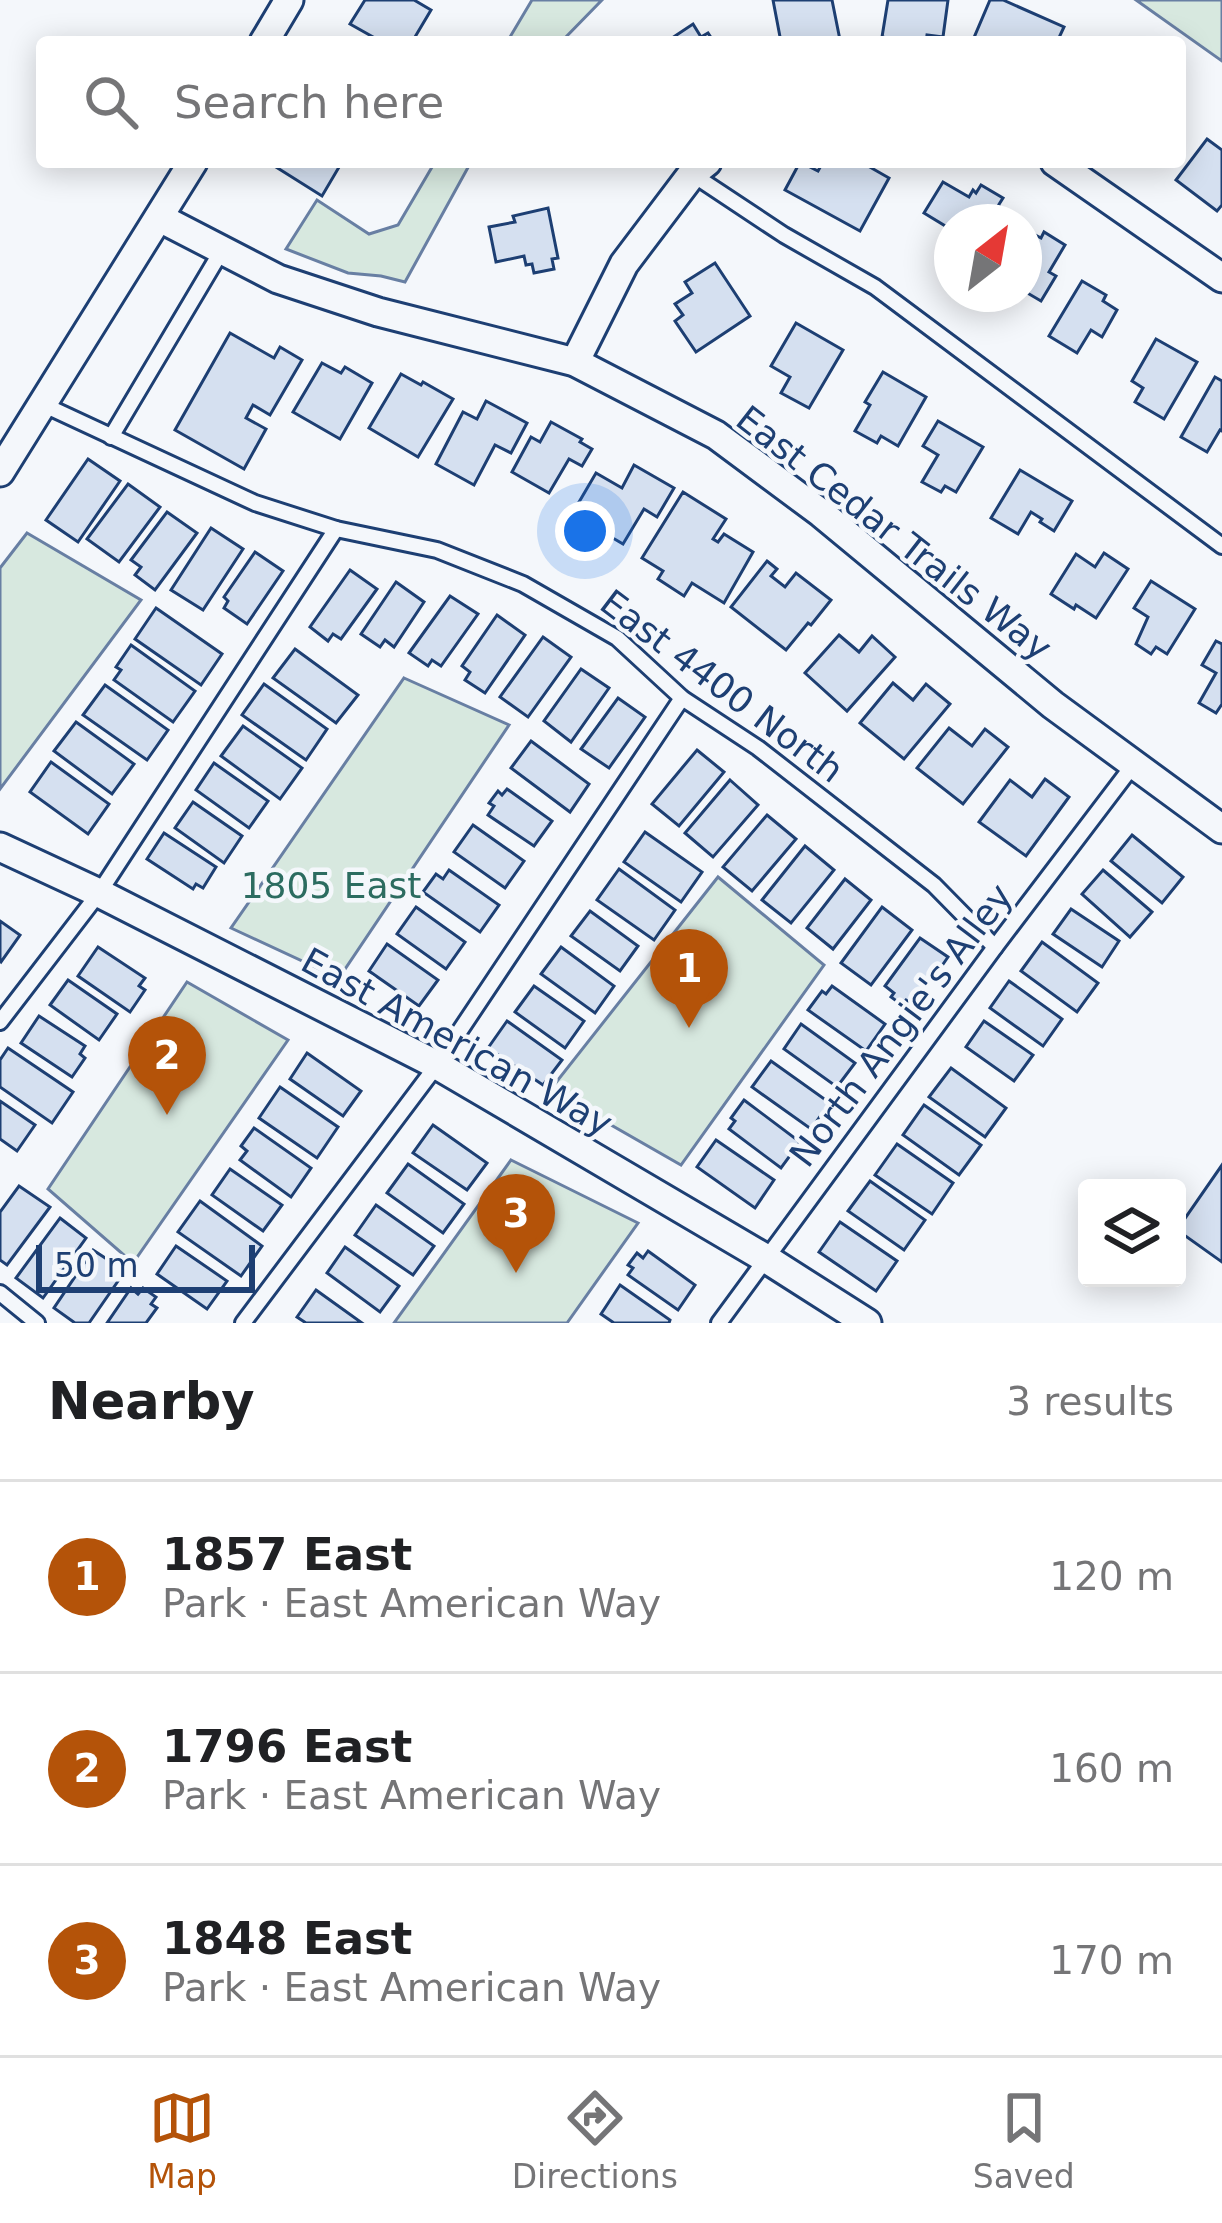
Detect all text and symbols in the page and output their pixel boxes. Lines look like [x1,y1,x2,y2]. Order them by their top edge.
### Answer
search box [36,36,1186,168]
icon: search [78,69,144,135]
text: Search here [174,76,444,129]
north arrow [934,204,1042,312]
street label: East Cedar Trails Way [729,397,1059,669]
your location [555,501,615,561]
street label: East 4400 North [593,581,851,791]
park label: 1805 East [241,865,421,906]
street label: North Angie's Alley [781,876,1021,1174]
pin: 1 [650,929,728,1028]
street label: East American Way [295,940,619,1144]
pin: 2 [128,1016,206,1115]
pin: 3 [477,1174,555,1273]
map controls [1078,1179,1186,1287]
button: layers [1078,1179,1186,1287]
scale bar [36,1239,255,1292]
text: 50 m [54,1246,139,1285]
text: Nearby [48,1372,255,1431]
text: 3 results [1006,1379,1174,1424]
text: 1857 East [162,1528,412,1581]
text: 1 [73,1554,101,1599]
text: 120 m [1049,1554,1174,1599]
text: Park · East American Way [162,1581,661,1626]
text: 1796 East [162,1720,412,1773]
text: 2 [73,1746,101,1791]
text: 160 m [1049,1746,1174,1791]
text: Park · East American Way [162,1773,661,1818]
text: 1848 East [162,1912,412,1965]
text: 3 [73,1938,101,1983]
text: 170 m [1049,1938,1174,1983]
text: Park · East American Way [162,1965,661,2010]
tab: Map [147,2085,217,2196]
tab: Directions [512,2085,678,2196]
tab: Saved [973,2085,1075,2196]

